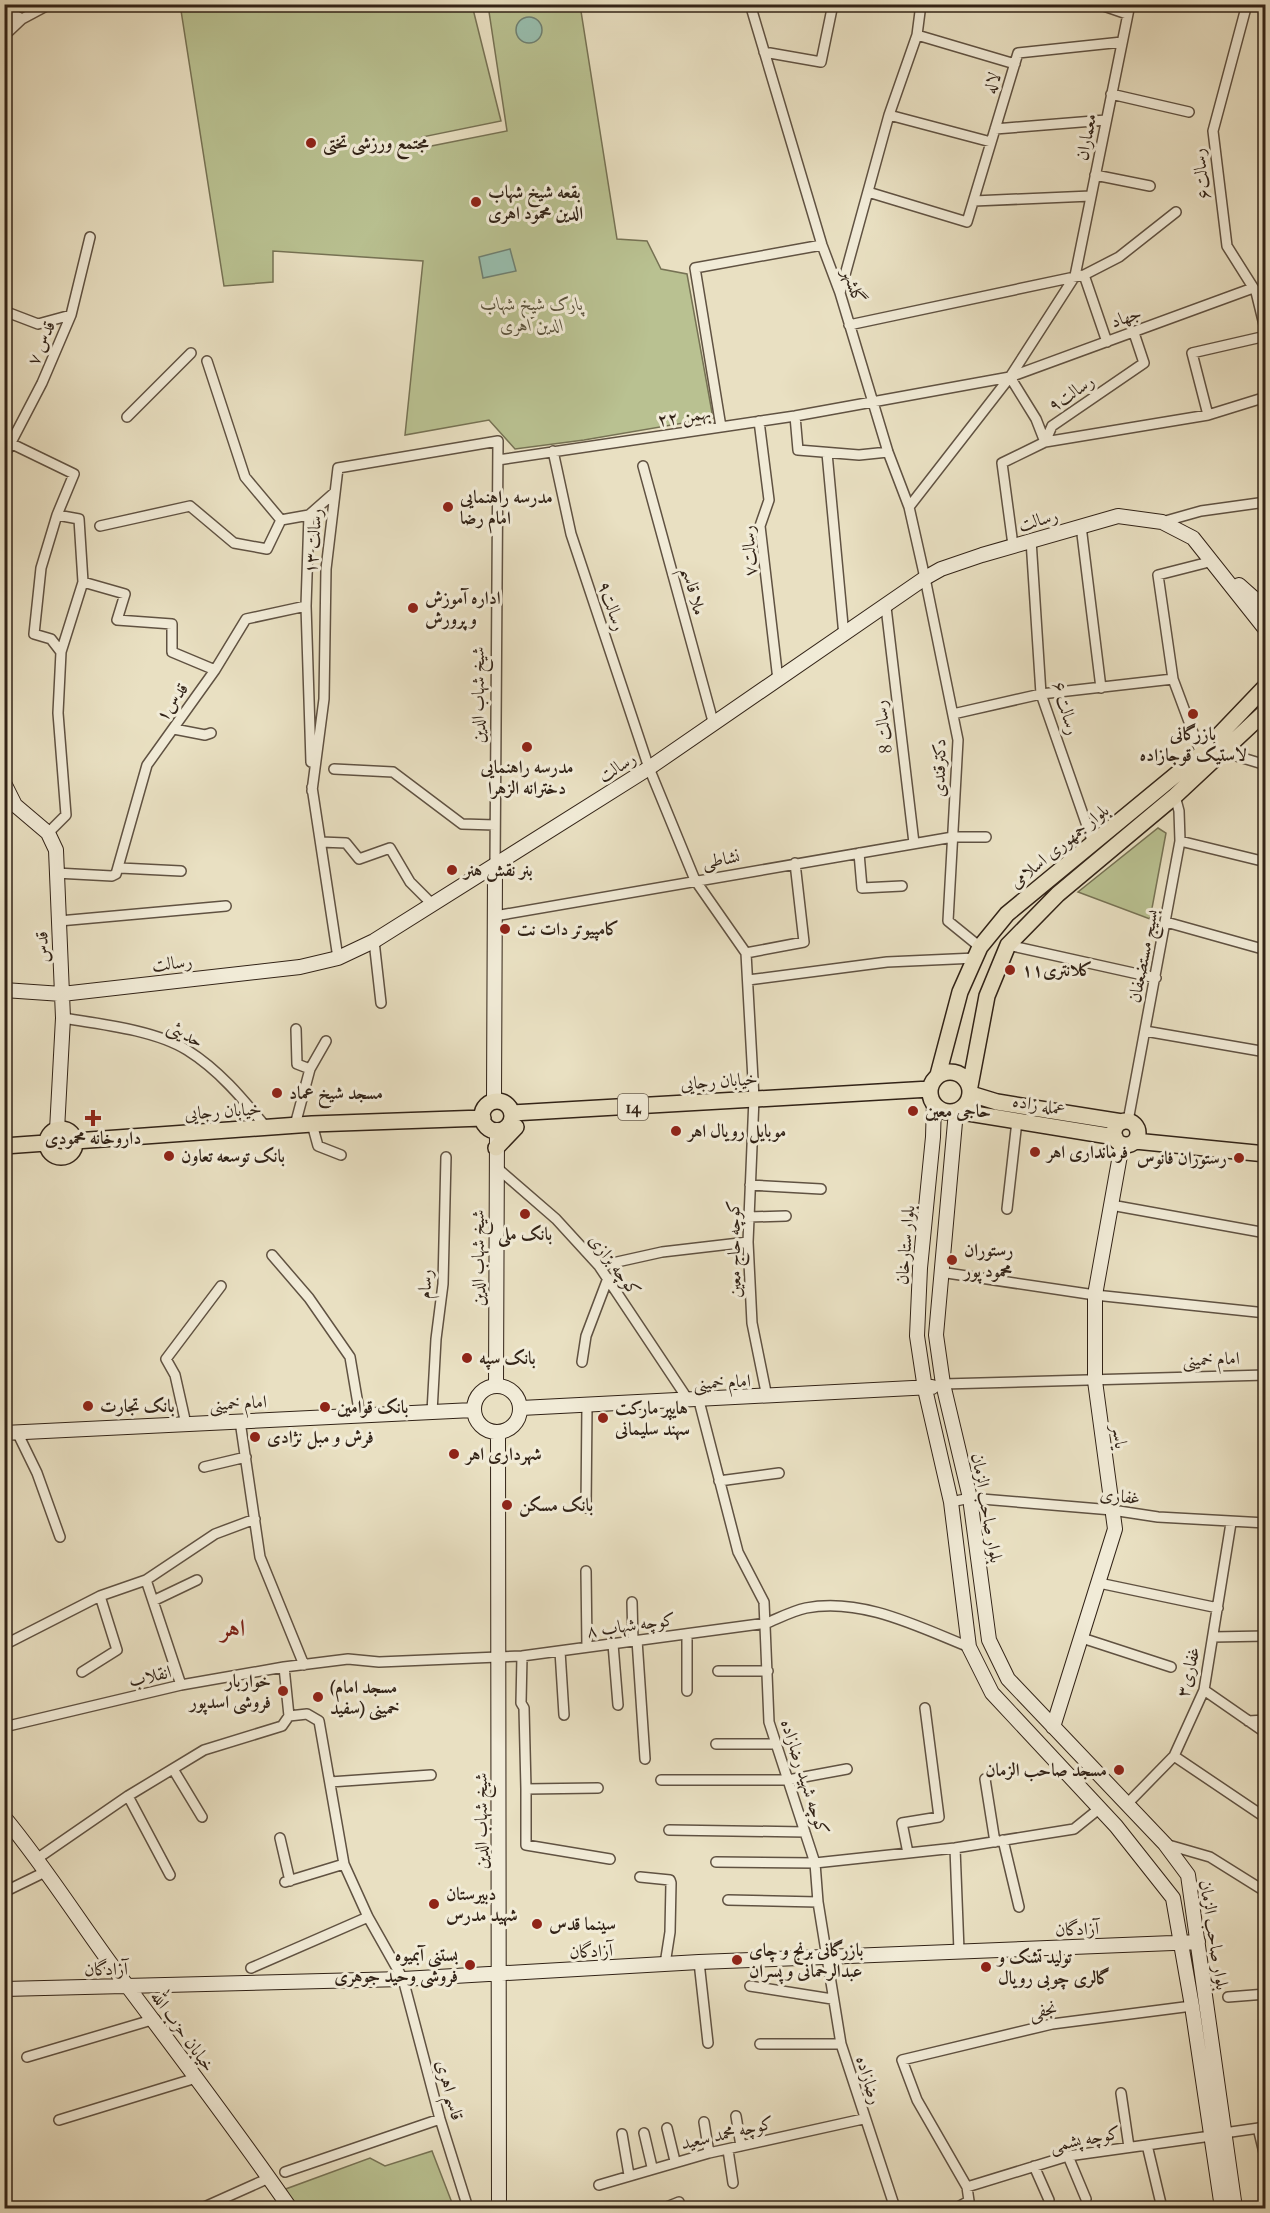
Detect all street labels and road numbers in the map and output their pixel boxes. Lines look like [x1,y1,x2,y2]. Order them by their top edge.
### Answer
street label: لاله [979,70,1006,96]
street label: معماران [1072,112,1101,162]
street label: رسالت۶ [1188,147,1215,201]
street label: گلشهر [836,264,870,307]
street label: جهاد [1108,302,1144,332]
street label: قدس ۷ [23,318,60,368]
street label: رسالت۹ [1044,370,1098,416]
street label: ۲۲ بهمن [656,402,712,432]
street label: رسالت [1016,505,1061,536]
street label: رسالت ۱۳ [300,508,327,575]
street label: رسالت۷ [738,525,761,577]
street label: ملا قاسم [670,565,710,619]
street label: رسالت۹ [593,579,630,634]
street label: شیخ شهاب الدین [468,646,494,744]
street label: قدس۱ [152,679,193,726]
street label: رسالت ۶ [1048,679,1083,737]
street label: رسالت 8 [870,699,897,755]
street label: دکترقندی [928,739,951,797]
street label: رسالت [594,748,640,787]
street label: بلوار جمهوری اسلامی [1005,800,1113,893]
street label: نشاطی [701,846,742,874]
street label: بسیج مستضعفان [1124,907,1168,1006]
street label: قدس [31,931,54,963]
street label: رسالت [151,951,193,976]
street label: حدیثی [163,1017,206,1053]
street label: خیابان رجایی [680,1068,758,1096]
street label: عمله زاده [1011,1091,1067,1120]
road number: 14 [618,1094,648,1120]
street label: خیابان رجایی [184,1098,262,1126]
street label: کوچه حاج معین [723,1200,751,1298]
street label: بلوار ستارخان [892,1204,919,1286]
street label: شیخ شهاب الدین [468,1209,494,1307]
street label: کوچه بزازی [583,1230,645,1302]
street label: رسام [414,1269,442,1300]
street label: امام خمینی [1182,1348,1240,1376]
street label: امام خمینی [693,1371,752,1399]
street label: امام خمینی [209,1392,268,1420]
street label: یاسر [1106,1422,1132,1452]
street label: بلوار صاحب الزمان [966,1451,1007,1565]
street label: غفاری [1099,1484,1141,1509]
street label: کوچه شهاب ۸ [585,1609,677,1644]
street label: غفاری۳ [1172,1645,1205,1699]
street label: انقلاب [127,1661,174,1692]
street label: کوچه شهید رضازاده [774,1717,833,1838]
street label: شیخ شهاب الدین [471,1772,497,1870]
street label: بلوار صاحب الزمان [1193,1878,1233,1992]
street label: آزادگان [1055,1917,1101,1941]
street label: آزادگان [569,1939,616,1963]
street label: آزادگان [84,1958,130,1980]
street label: خیابان حزب الله [146,1984,222,2076]
street label: نجفی [1027,1998,1059,2025]
street label: رضازاده [851,2053,886,2107]
street label: قاسم اهری [425,2058,468,2124]
street label: کوچه محمد سعید [679,2113,776,2156]
street label: کوچه پشمی [1048,2122,1122,2159]

